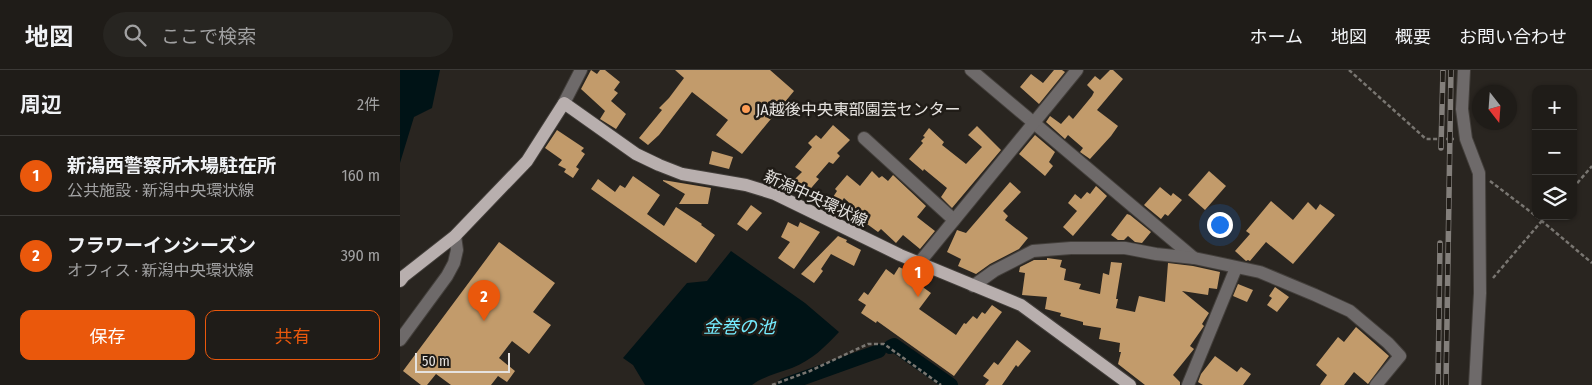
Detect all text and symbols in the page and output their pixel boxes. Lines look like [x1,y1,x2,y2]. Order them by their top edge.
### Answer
search box [103,12,453,57]
icon: search [121,21,149,49]
text: 地図 [25,23,73,51]
text: ここで検索 [161,25,256,48]
text: ホーム [1250,26,1303,48]
text: 地図 [1331,26,1367,48]
text: 概要 [1395,26,1431,48]
text: お問い合わせ [1459,26,1567,48]
north arrow [1472,85,1517,130]
map controls [1532,85,1577,220]
button: + [1532,85,1577,130]
text: 周辺 [20,92,62,118]
text: 2件 [357,95,380,114]
place label: JA越後中央東部園芸センター [756,100,961,119]
marker: JA越後中央東部園芸センター [740,103,752,115]
button: − [1532,130,1577,175]
text: 新潟西警察所木場駐在所 [67,154,276,177]
text: 1 [33,166,39,185]
text: 160 m [341,166,380,185]
street label: 新潟中央環状線 [761,166,871,231]
button: layers [1532,175,1577,220]
text: 公共施設 · 新潟中央環状線 [67,181,254,200]
your location [1207,212,1233,238]
text: フラワーインシーズン [67,234,256,257]
text: 2 [32,246,40,265]
text: 390 m [341,246,380,265]
pin: 1 [902,256,934,297]
text: オフィス · 新潟中央環状線 [67,261,254,280]
pin: 2 [468,280,500,321]
button: 保存 [20,310,195,360]
button: 共有 [205,310,380,360]
water label: 金巻の池 [703,316,777,338]
scale bar [415,350,510,373]
text: 50 m [422,353,450,370]

